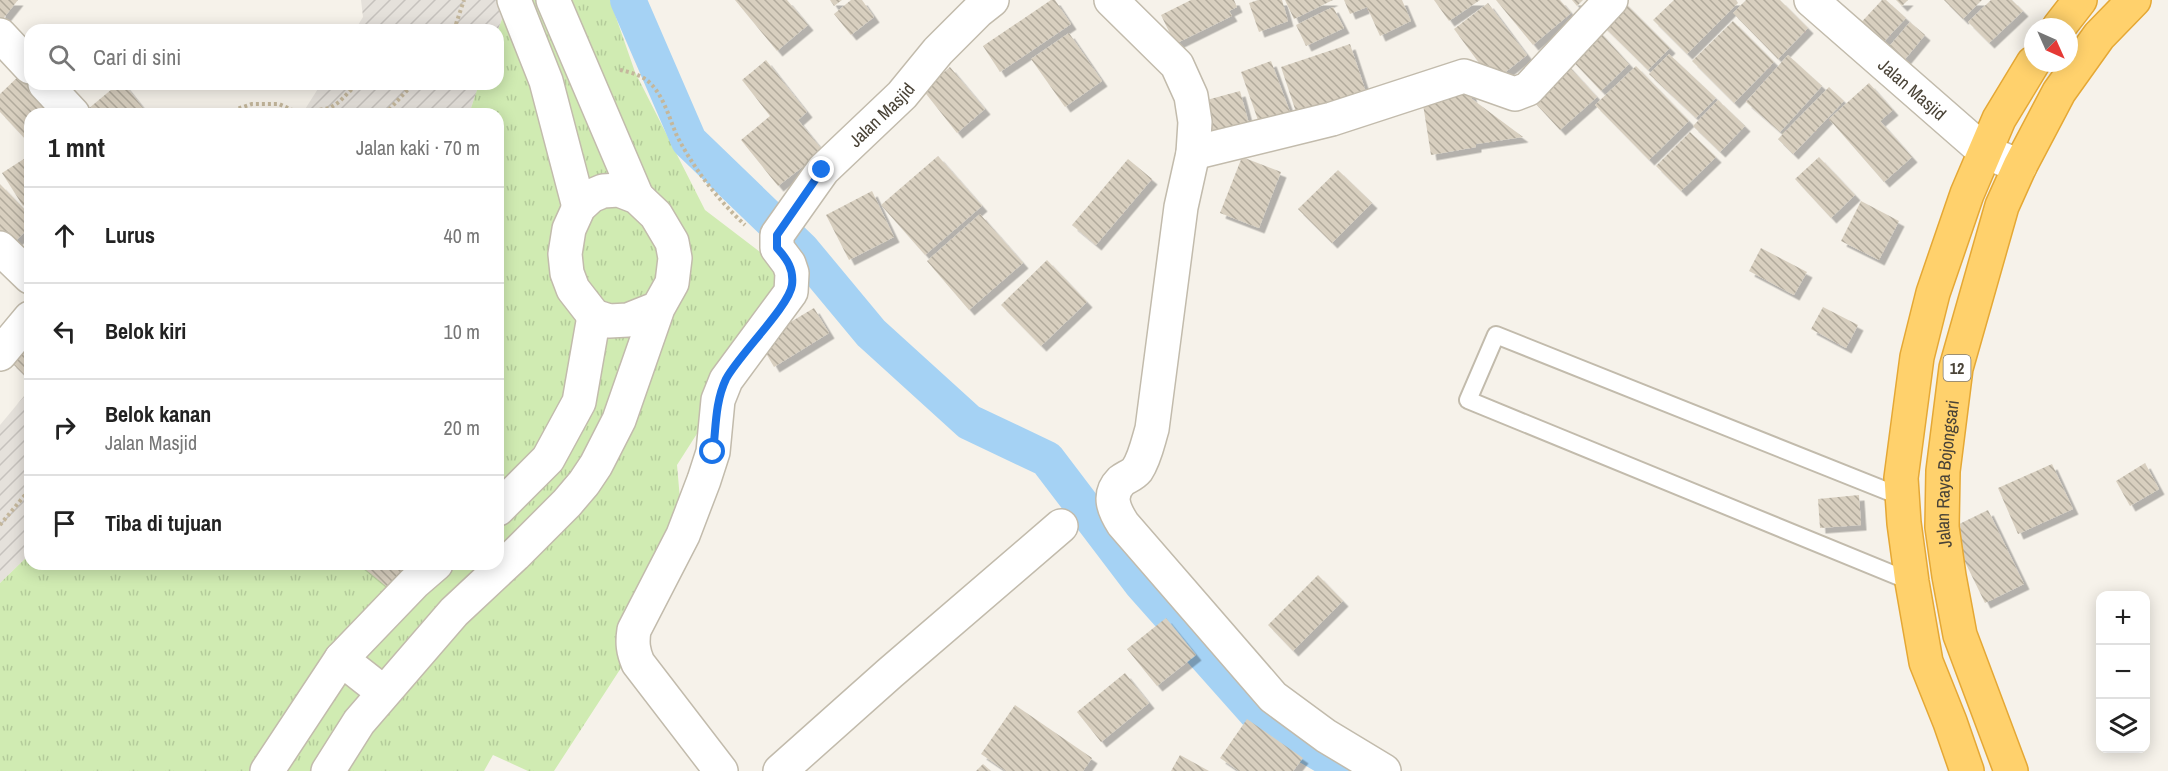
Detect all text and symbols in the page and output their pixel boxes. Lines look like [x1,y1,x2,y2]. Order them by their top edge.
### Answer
north arrow [2024,18,2078,72]
search box [24,24,504,90]
icon: search [45,41,78,74]
text: Cari di sini [93,42,181,72]
street label: Jalan Masjid [1873,52,1952,126]
street label: Jalan Masjid [843,77,920,152]
text: 1 mnt [48,130,105,165]
text: Jalan kaki · 70 m [356,134,480,161]
route end [808,156,834,182]
icon: ahead [48,219,81,252]
text: Lurus [105,220,155,250]
text: 40 m [444,222,480,249]
icon: left [48,315,81,348]
text: Belok kiri [105,316,186,346]
text: 10 m [444,318,480,345]
road number: 12 [1944,355,1970,381]
street label: Jalan Raya Bojongsari [1929,398,1964,550]
text: Belok kanan [105,399,211,429]
icon: right [48,411,81,444]
text: 20 m [444,414,480,441]
text: Jalan Masjid [105,429,197,456]
route start [699,438,725,464]
icon: arrive [48,507,81,540]
text: Tiba di tujuan [105,508,222,538]
map controls [2096,591,2150,753]
button: + [2096,591,2150,645]
button: − [2096,645,2150,699]
button: layers [2096,699,2150,753]

